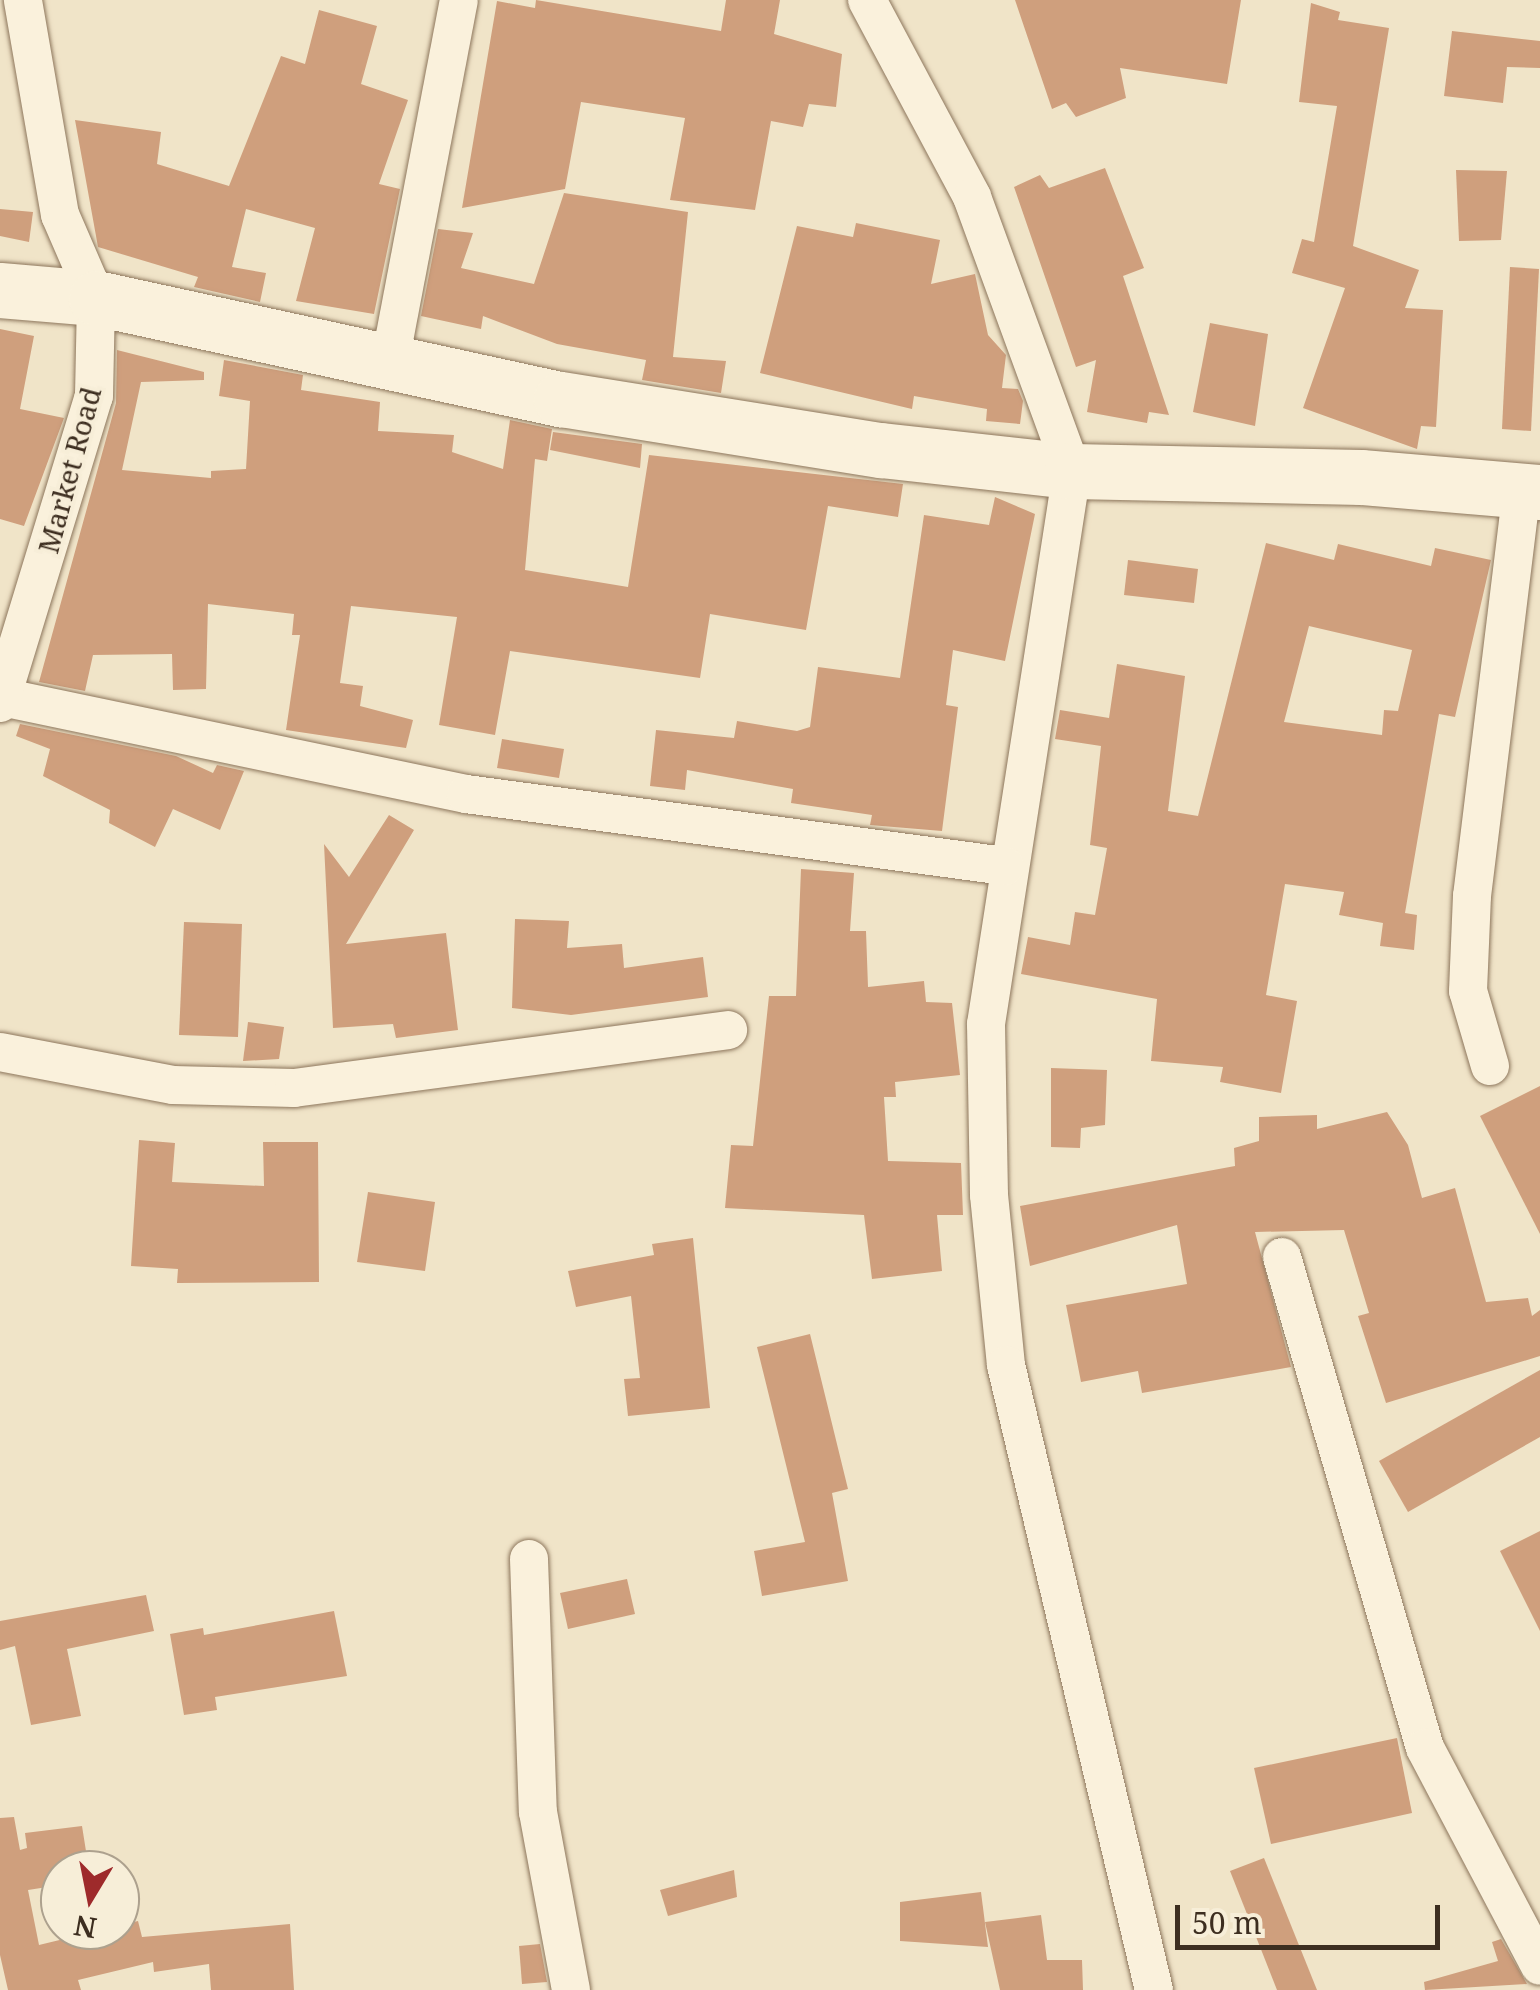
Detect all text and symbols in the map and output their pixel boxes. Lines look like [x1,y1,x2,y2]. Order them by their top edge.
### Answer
street label: Market Road [31,383,107,557]
north arrow [40,1850,140,1950]
scale bar [1180,1885,1445,1947]
text: 50 m [1192,1902,1262,1943]
text: N [71,1907,99,1948]

